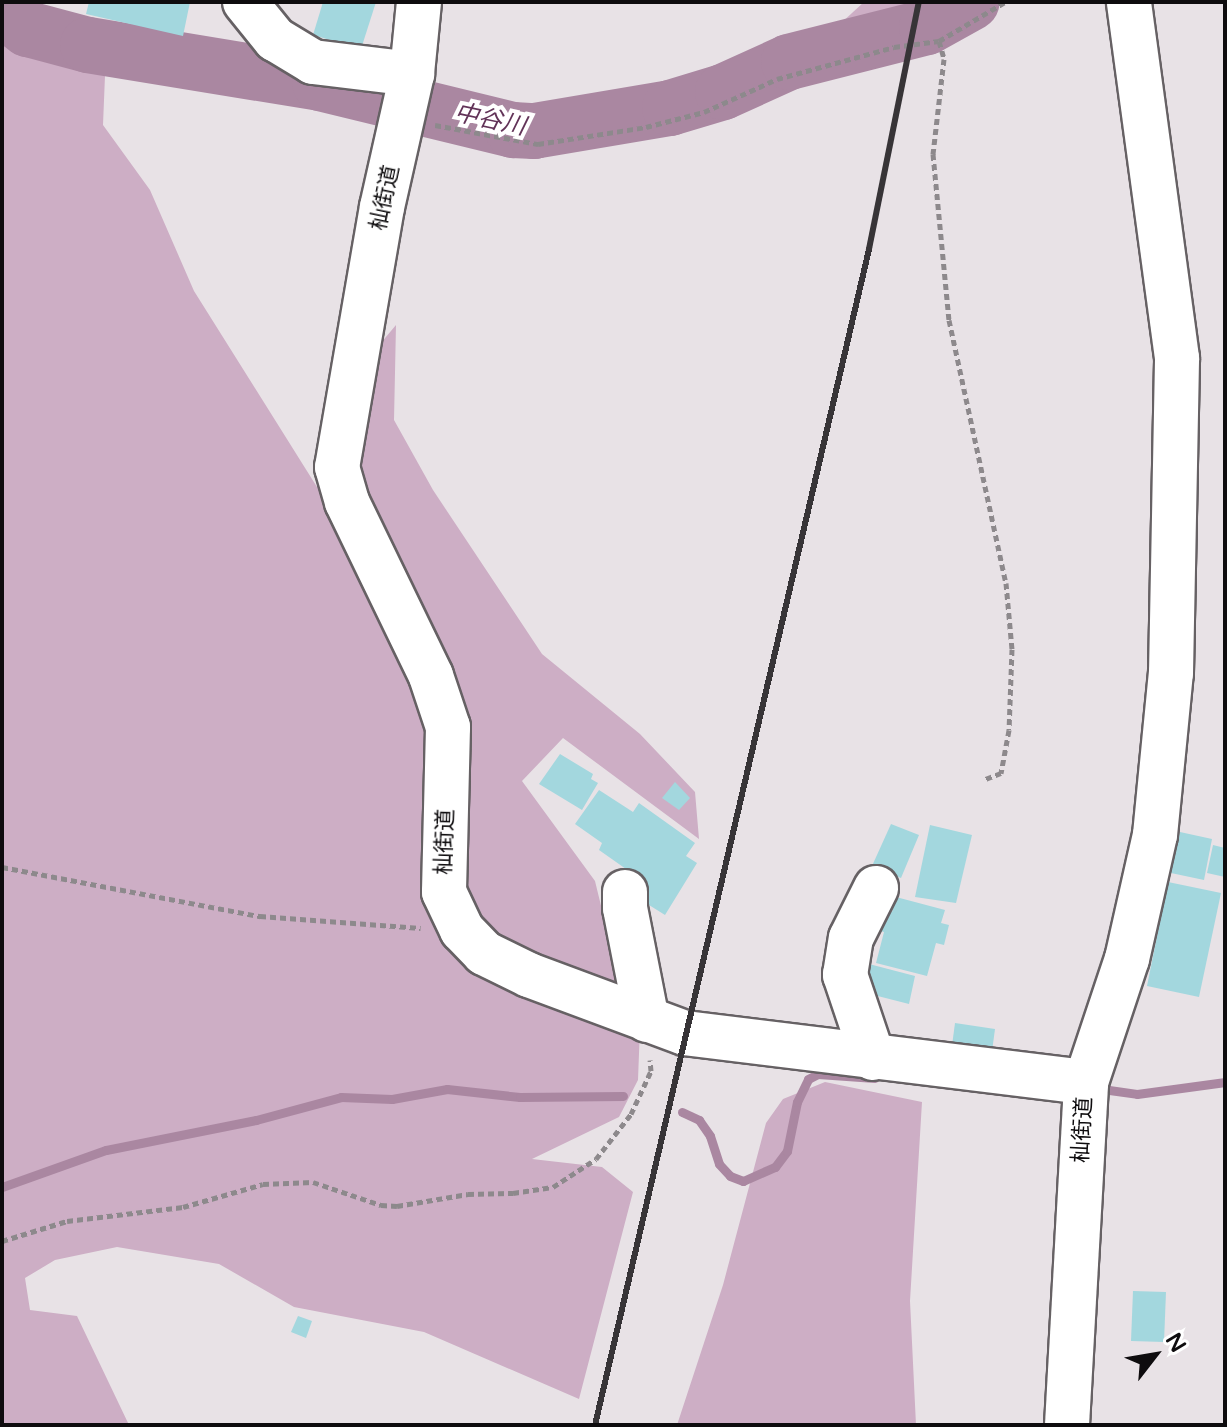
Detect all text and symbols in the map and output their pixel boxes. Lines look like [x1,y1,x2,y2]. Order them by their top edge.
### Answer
water label: 中谷川 [452,98,528,142]
street label: 杣街道 [365,163,405,233]
street label: 杣街道 [431,809,459,875]
street label: 杣街道 [1068,1096,1098,1164]
north arrow [1115,1315,1195,1395]
text: N [1160,1328,1191,1357]

